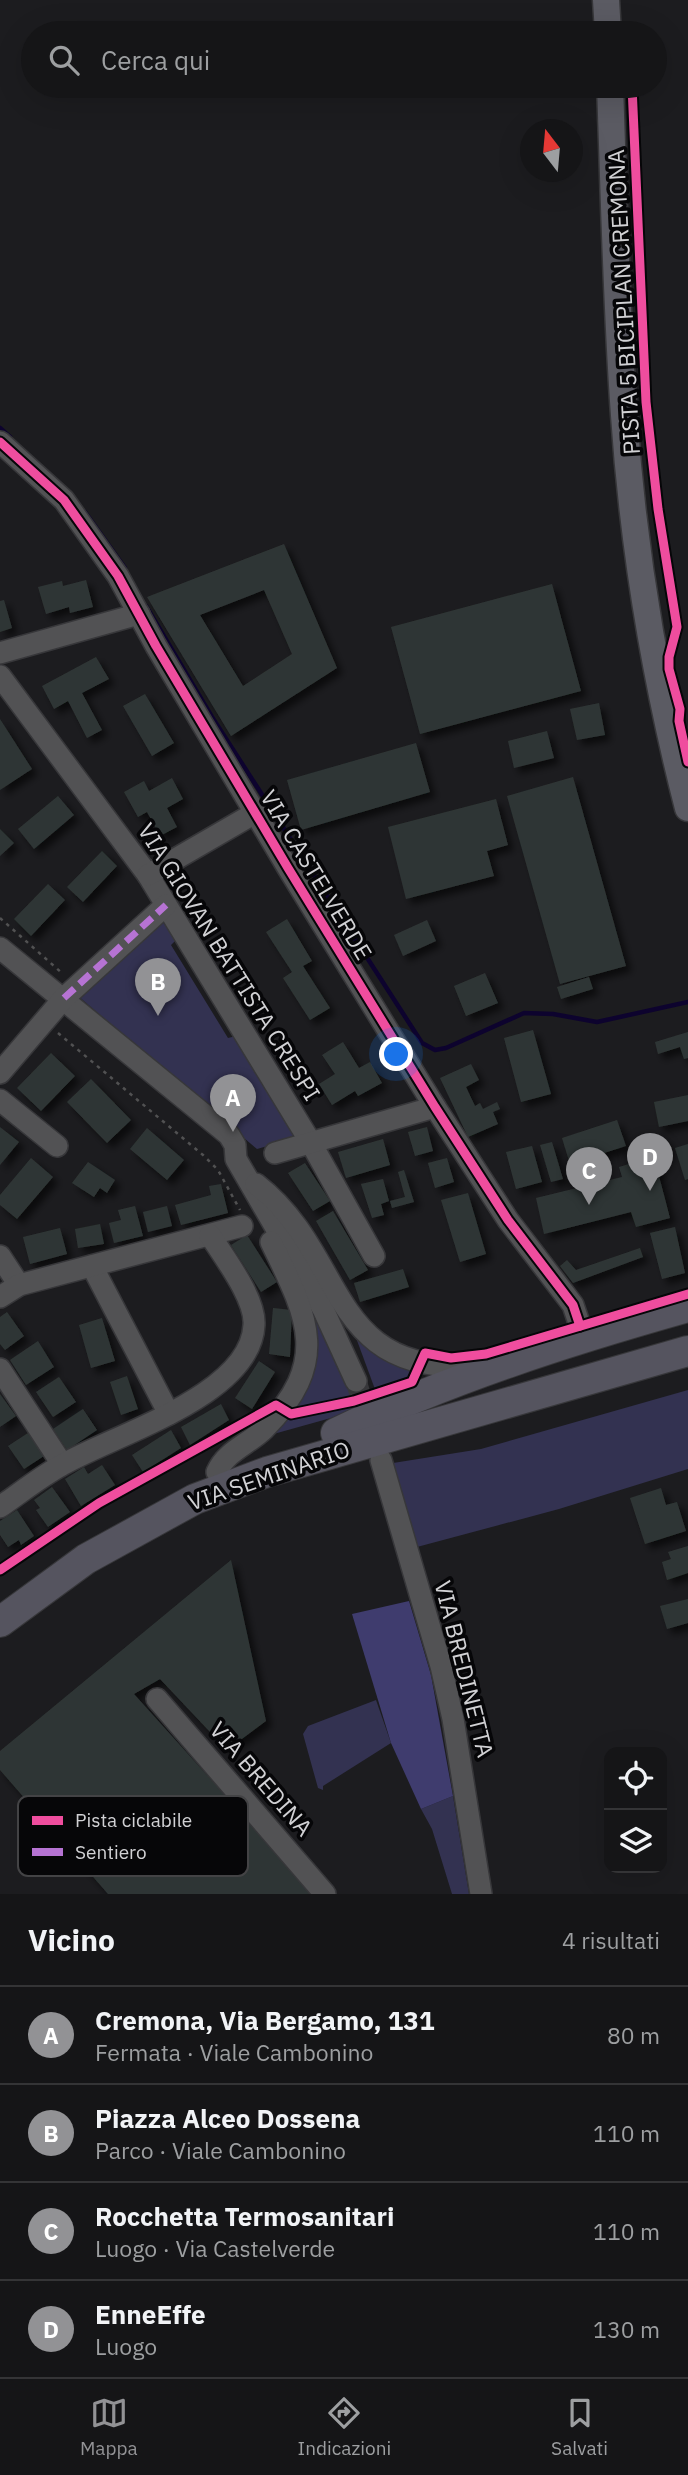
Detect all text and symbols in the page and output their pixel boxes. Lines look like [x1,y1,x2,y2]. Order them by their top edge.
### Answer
search box [21,21,667,98]
icon: search [45,41,83,79]
text: Cerca qui [101,43,210,77]
north arrow [520,119,583,182]
street label: PISTA 5 BICIPLAN CREMONA [600,148,646,455]
street label: VIA CASTELVERDE [254,784,379,965]
street label: VIA GIOVAN BATTISTA CRESPI [132,818,326,1106]
pin: B [135,958,181,1016]
your location [379,1037,413,1071]
pin: A [210,1074,256,1132]
pin: D [627,1133,673,1191]
pin: C [566,1147,612,1205]
street label: VIA SEMINARIO [184,1433,354,1517]
street label: VIA BREDINETTA [429,1577,501,1760]
street label: VIA BREDINA [204,1715,320,1842]
map controls [604,1747,667,1873]
button: locate [604,1747,667,1810]
legend [18,1796,248,1876]
text: Pista ciclabile [75,1808,192,1832]
button: layers [604,1810,667,1873]
text: Sentiero [75,1840,147,1864]
text: Vicino [28,1920,115,1959]
text: 4 risultati [562,1925,660,1955]
text: Cremona, Via Bergamo, 131 [95,2003,435,2037]
text: A [43,2020,59,2050]
text: 80 m [607,2020,660,2050]
text: Fermata · Viale Cambonino [95,2037,373,2067]
text: Piazza Alceo Dossena [95,2101,360,2135]
text: B [43,2118,59,2148]
text: 110 m [593,2118,660,2148]
text: Parco · Viale Cambonino [95,2135,346,2165]
text: Rocchetta Termosanitari [95,2199,394,2233]
text: C [44,2216,58,2246]
text: 110 m [593,2216,660,2246]
text: Luogo · Via Castelverde [95,2233,335,2263]
text: EnneEffe [95,2297,206,2331]
text: D [43,2314,59,2344]
text: 130 m [593,2314,660,2344]
text: Luogo [95,2331,157,2361]
tab: Mappa [80,2394,138,2460]
tab: Indicazioni [298,2394,391,2460]
tab: Salvati [551,2394,608,2460]

